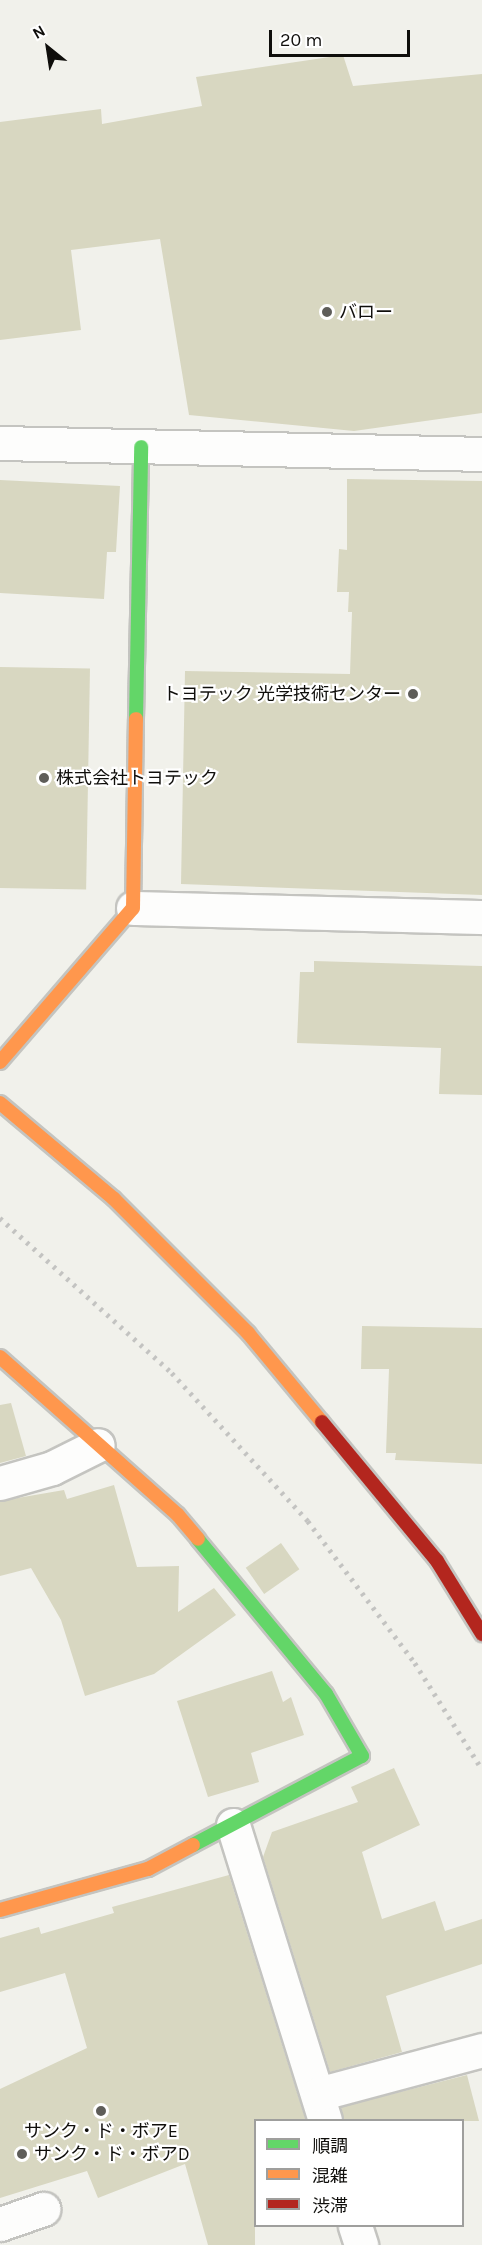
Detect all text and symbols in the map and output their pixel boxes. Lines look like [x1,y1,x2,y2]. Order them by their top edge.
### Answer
north arrow [18,18,78,78]
scale bar [272,18,413,56]
text: N [29,21,48,43]
text: 20 m [280,29,322,51]
place label: バロー [339,301,393,323]
marker: バロー [320,305,334,319]
place label: トヨテック 光学技術センター [163,683,401,705]
marker: トヨテック 光学技術センター [406,687,420,701]
place label: 株式会社トヨテック [56,767,218,789]
marker: 株式会社トヨテック [37,771,51,785]
marker: サンク・ド・ボアE [94,2104,108,2118]
legend [254,2119,464,2227]
place label: サンク・ド・ボアE [24,2120,178,2142]
text: 順調 [312,2135,348,2157]
place label: サンク・ド・ボアD [34,2143,190,2165]
marker: サンク・ド・ボアD [15,2147,29,2161]
text: 混雑 [312,2165,348,2187]
text: 渋滞 [312,2195,348,2217]

